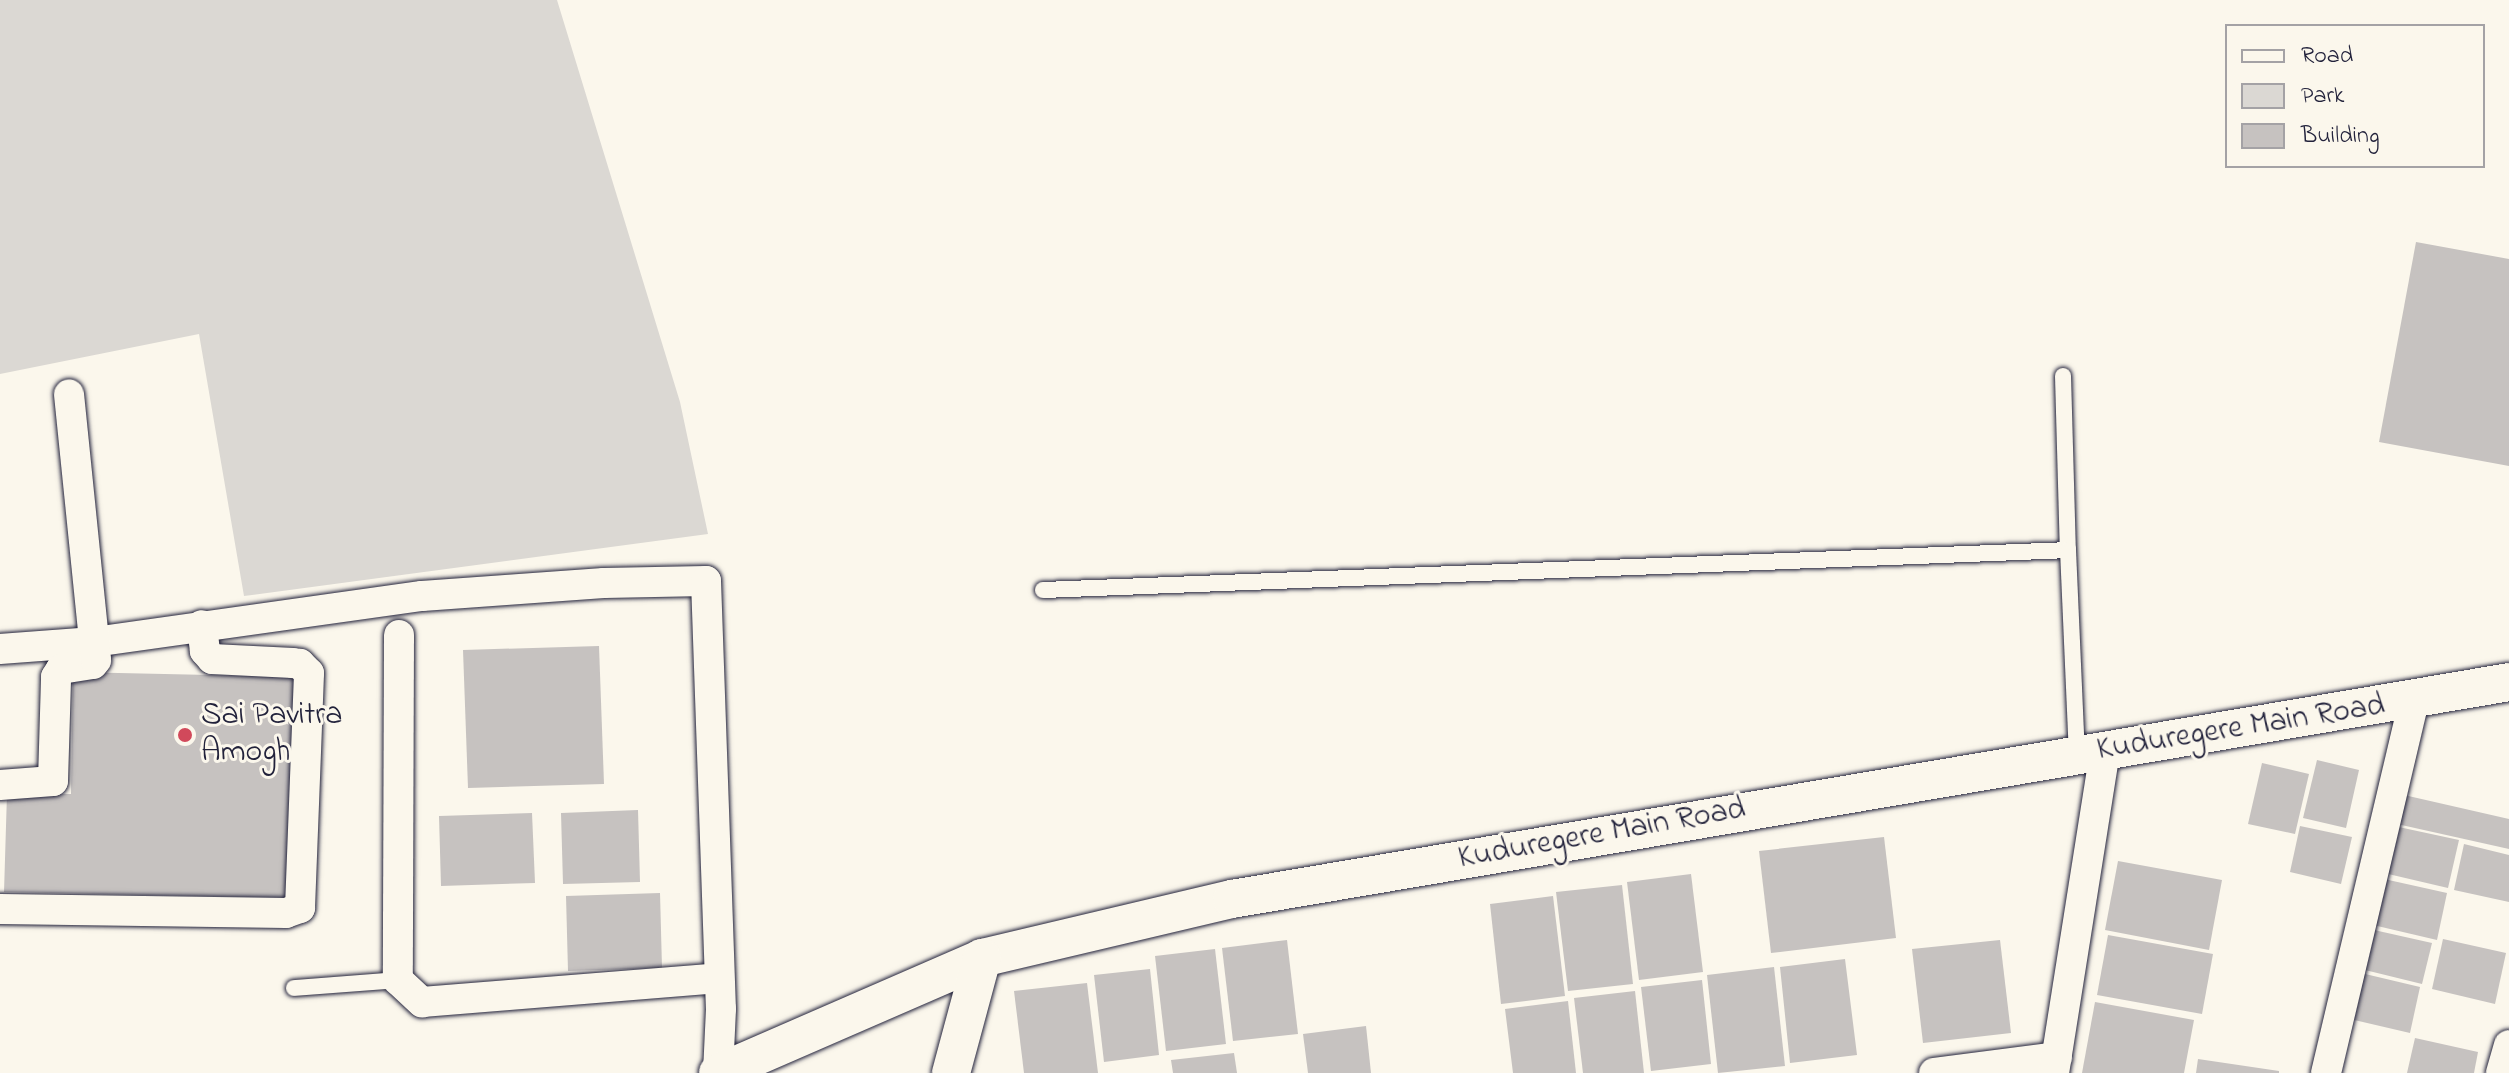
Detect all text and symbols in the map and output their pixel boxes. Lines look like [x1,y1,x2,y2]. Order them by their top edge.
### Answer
legend [2225,24,2485,168]
text: Road [2301,39,2353,74]
text: Park [2301,79,2344,114]
text: Building [2301,119,2380,154]
street label: Kuduregere Main Road [2094,687,2388,771]
place label: Sai Pavitra Amogh [201,698,343,773]
marker: Sai Pavitra Amogh [176,726,194,744]
street label: Kuduregere Main Road [1455,791,1749,879]

